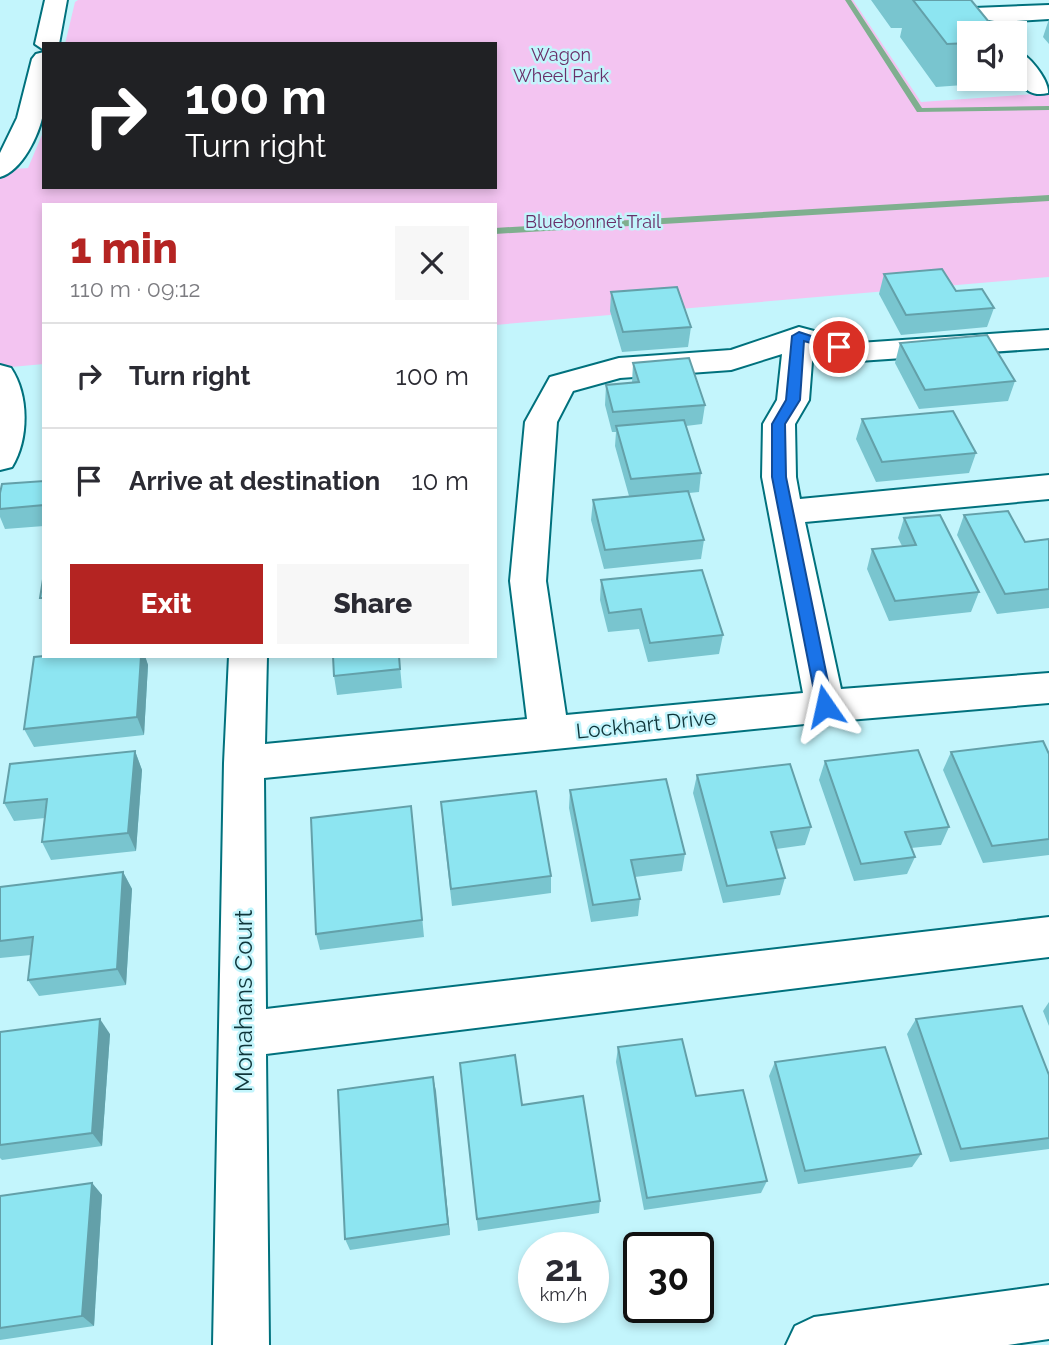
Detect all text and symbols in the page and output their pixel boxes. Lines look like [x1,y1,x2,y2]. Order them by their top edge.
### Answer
map controls [957,21,1027,91]
button: sound [957,21,1027,91]
park label: Wagon Wheel Park [513,44,610,86]
text: 100 m [185,68,327,125]
icon: right [70,70,161,161]
text: Turn right [185,127,326,164]
park label: Bluebonnet Trail [525,211,661,232]
text: 1 min [70,224,178,273]
button: close [395,226,469,300]
text: 110 m · 09:12 [70,275,201,302]
pin [809,317,869,377]
icon: arrive [820,328,858,366]
icon: right [70,357,108,395]
text: Turn right [129,361,250,391]
text: 100 m [396,361,469,391]
icon: arrive [70,462,108,500]
text: Arrive at destination [129,466,380,496]
text: 10 m [411,466,469,496]
button: Exit [70,564,263,644]
button: Share [277,564,469,644]
position arrow [788,669,862,743]
street label: Lockhart Drive [575,704,717,744]
street label: Monahans Court [229,910,258,1092]
speed limit sign: 30 [623,1232,714,1323]
text: 21 [545,1248,582,1289]
text: km/h [540,1284,587,1305]

